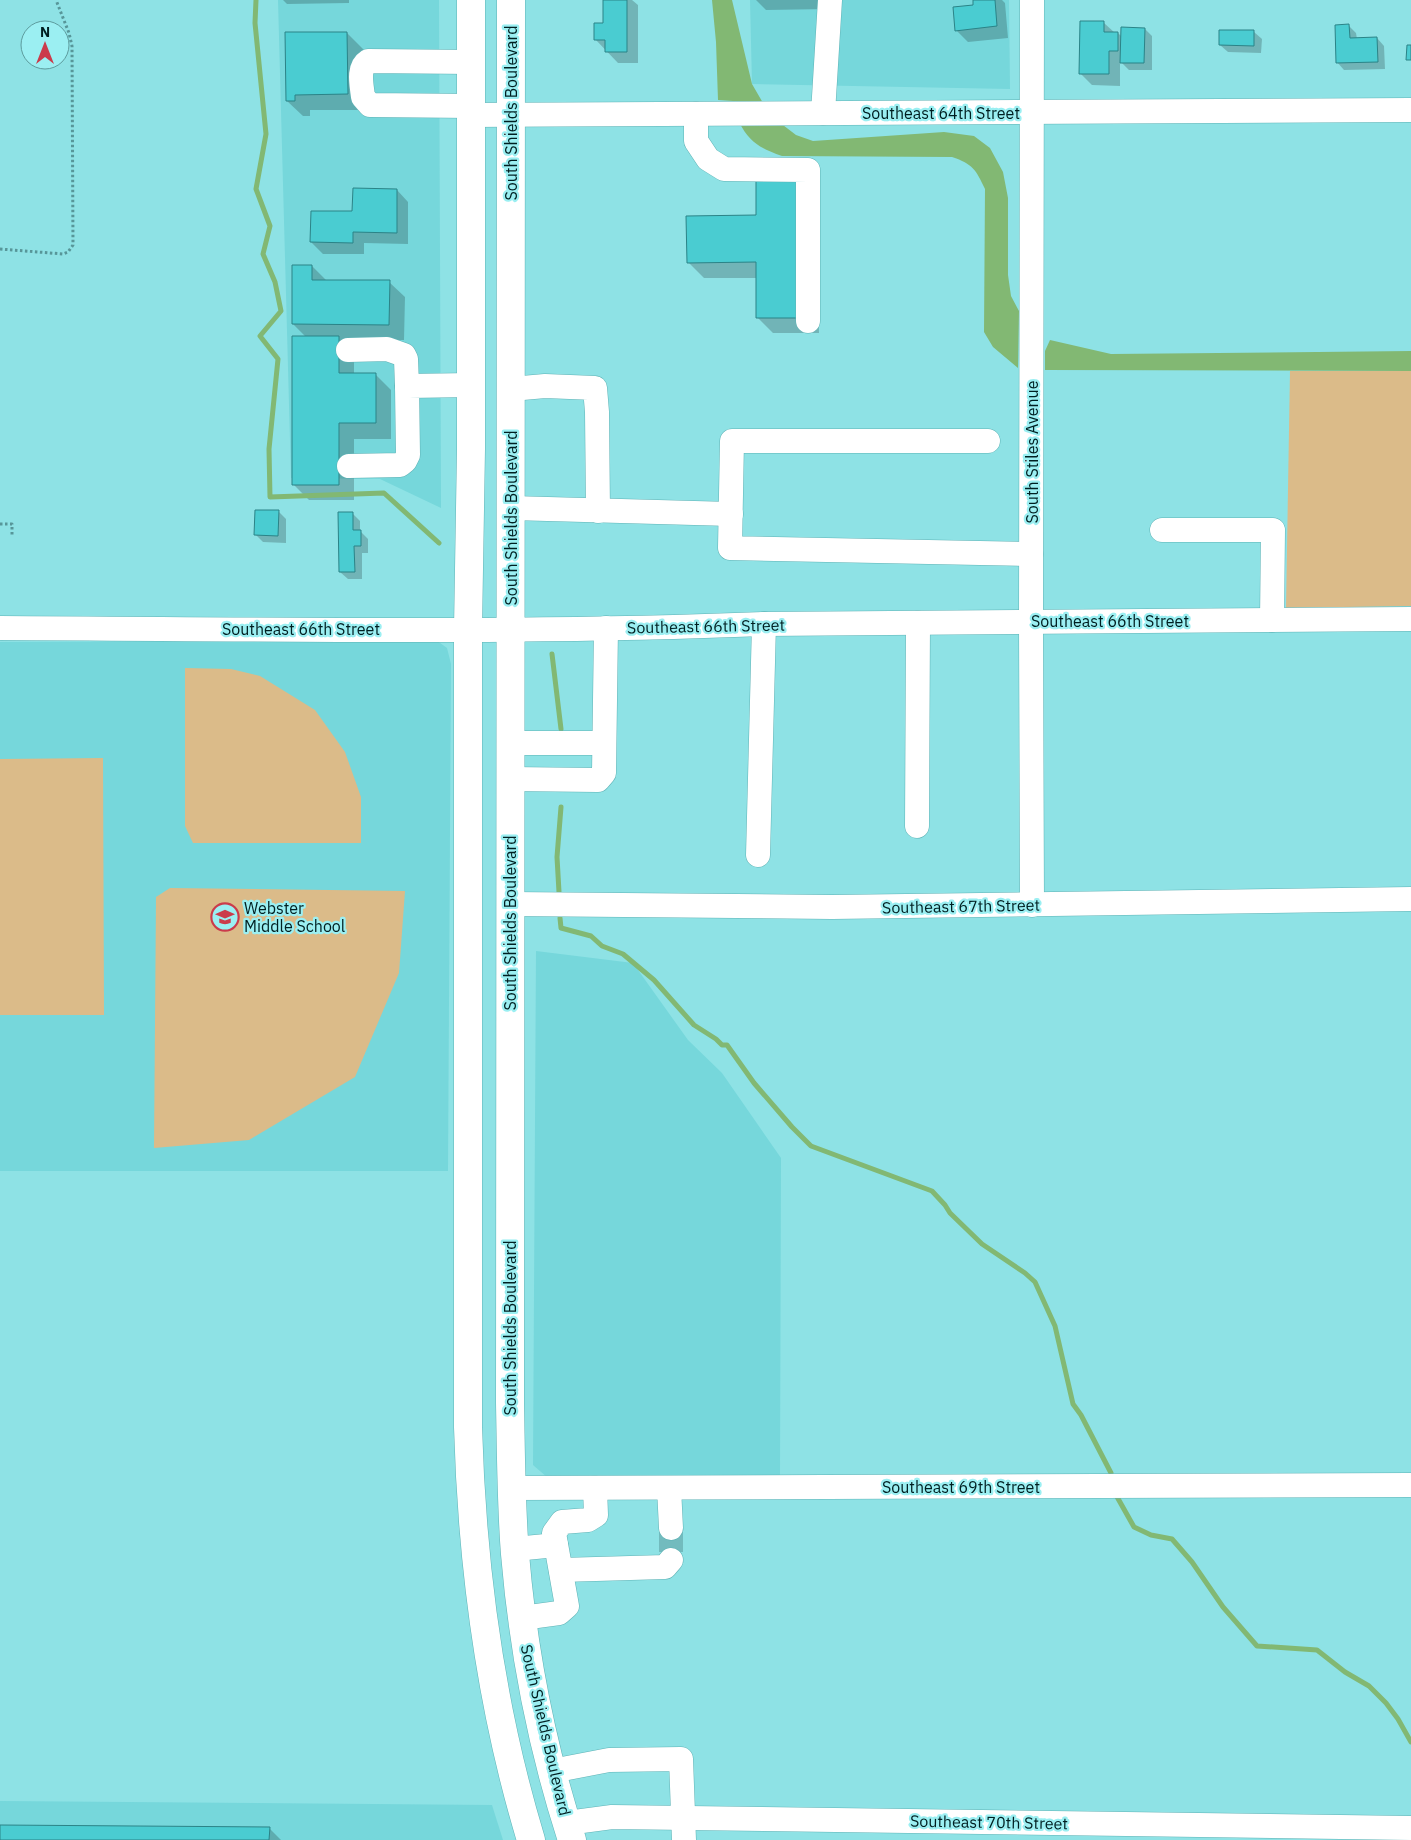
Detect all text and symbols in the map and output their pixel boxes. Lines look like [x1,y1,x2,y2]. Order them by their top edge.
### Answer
north arrow [20,20,70,70]
text: N [40,23,50,41]
street label: South Shields Boulevard [501,25,521,201]
street label: Southeast 64th Street [862,103,1020,123]
street label: South Stiles Avenue [1022,380,1042,523]
street label: South Shields Boulevard [501,430,521,606]
street label: Southeast 66th Street [1031,611,1189,631]
street label: Southeast 66th Street [627,615,785,637]
street label: Southeast 66th Street [222,619,380,639]
street label: South Shields Boulevard [500,835,520,1011]
street label: Southeast 67th Street [882,895,1040,917]
place label: Webster Middle School [244,898,345,936]
school or university icon: Webster Middle School [210,902,240,932]
street label: South Shields Boulevard [500,1240,520,1416]
street label: Southeast 69th Street [882,1477,1040,1497]
street label: South Shields Boulevard [517,1642,575,1818]
street label: Southeast 70th Street [910,1811,1068,1833]

